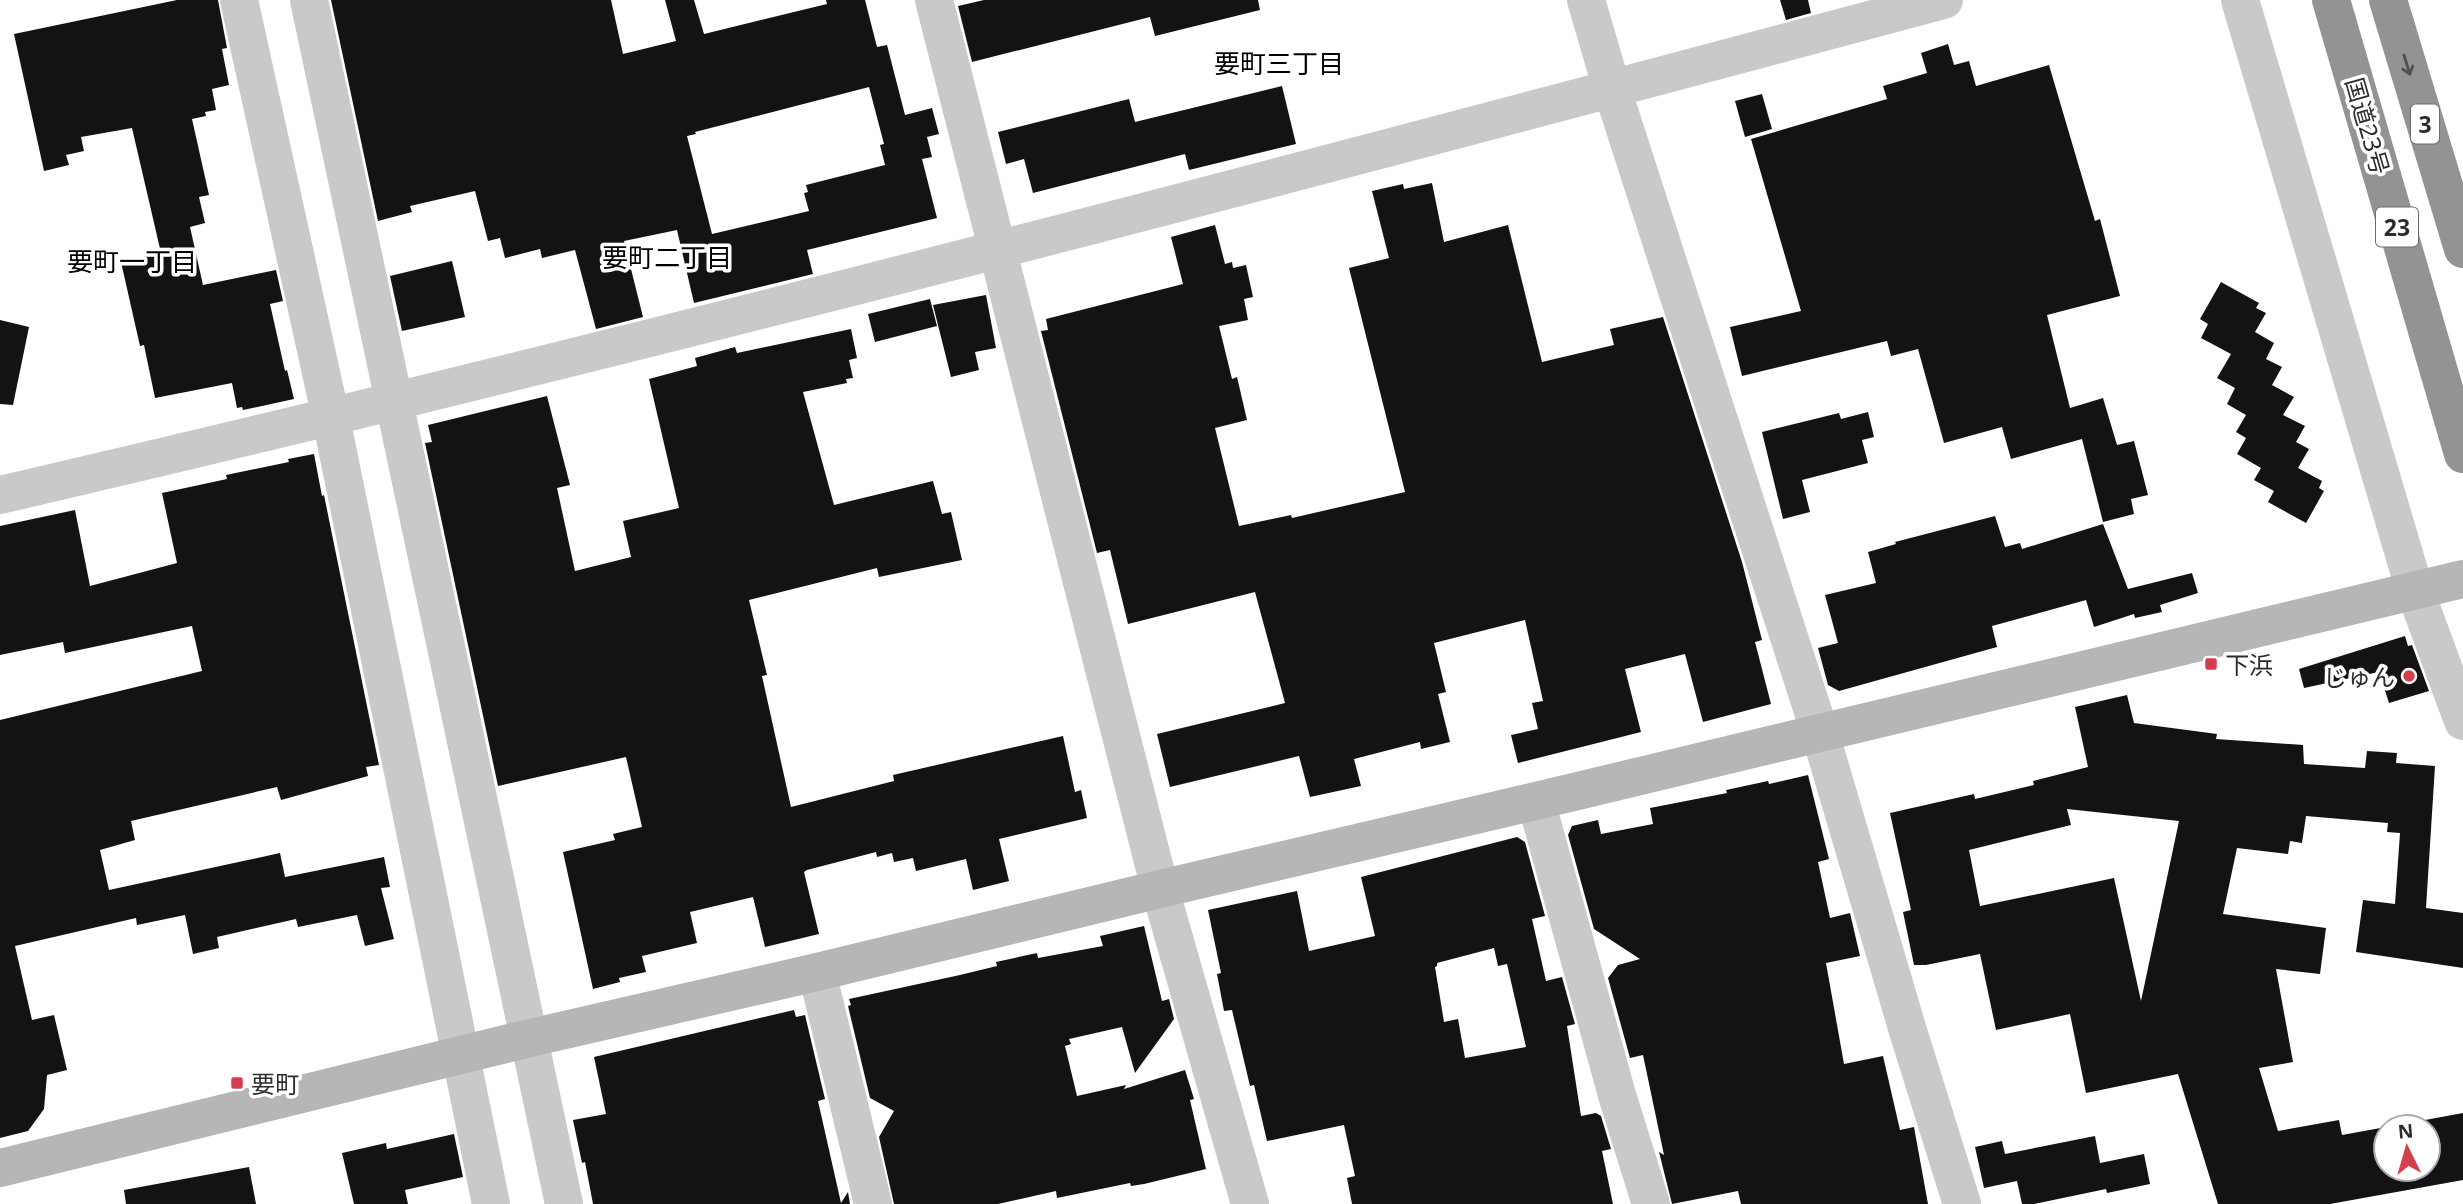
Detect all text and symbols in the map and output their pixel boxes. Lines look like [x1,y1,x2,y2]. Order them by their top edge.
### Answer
district label: 要町三丁目 [1214,45,1344,81]
one-way arrow [2402,54,2415,76]
street label: 国道23号 [2338,74,2398,178]
road number: 3 [2411,105,2439,144]
road number: 23 [2376,208,2418,246]
district label: 要町二丁目 [602,239,732,275]
district label: 要町一丁目 [67,243,197,279]
place label: 下浜 [2225,648,2273,681]
marker: 下浜 [2203,656,2219,672]
place label: じゅん [2323,660,2395,693]
marker: じゅん [2401,668,2417,684]
place label: 要町 [251,1067,299,1100]
marker: 要町 [229,1075,245,1091]
north arrow [2372,1113,2442,1183]
text: N [2397,1117,2414,1145]

